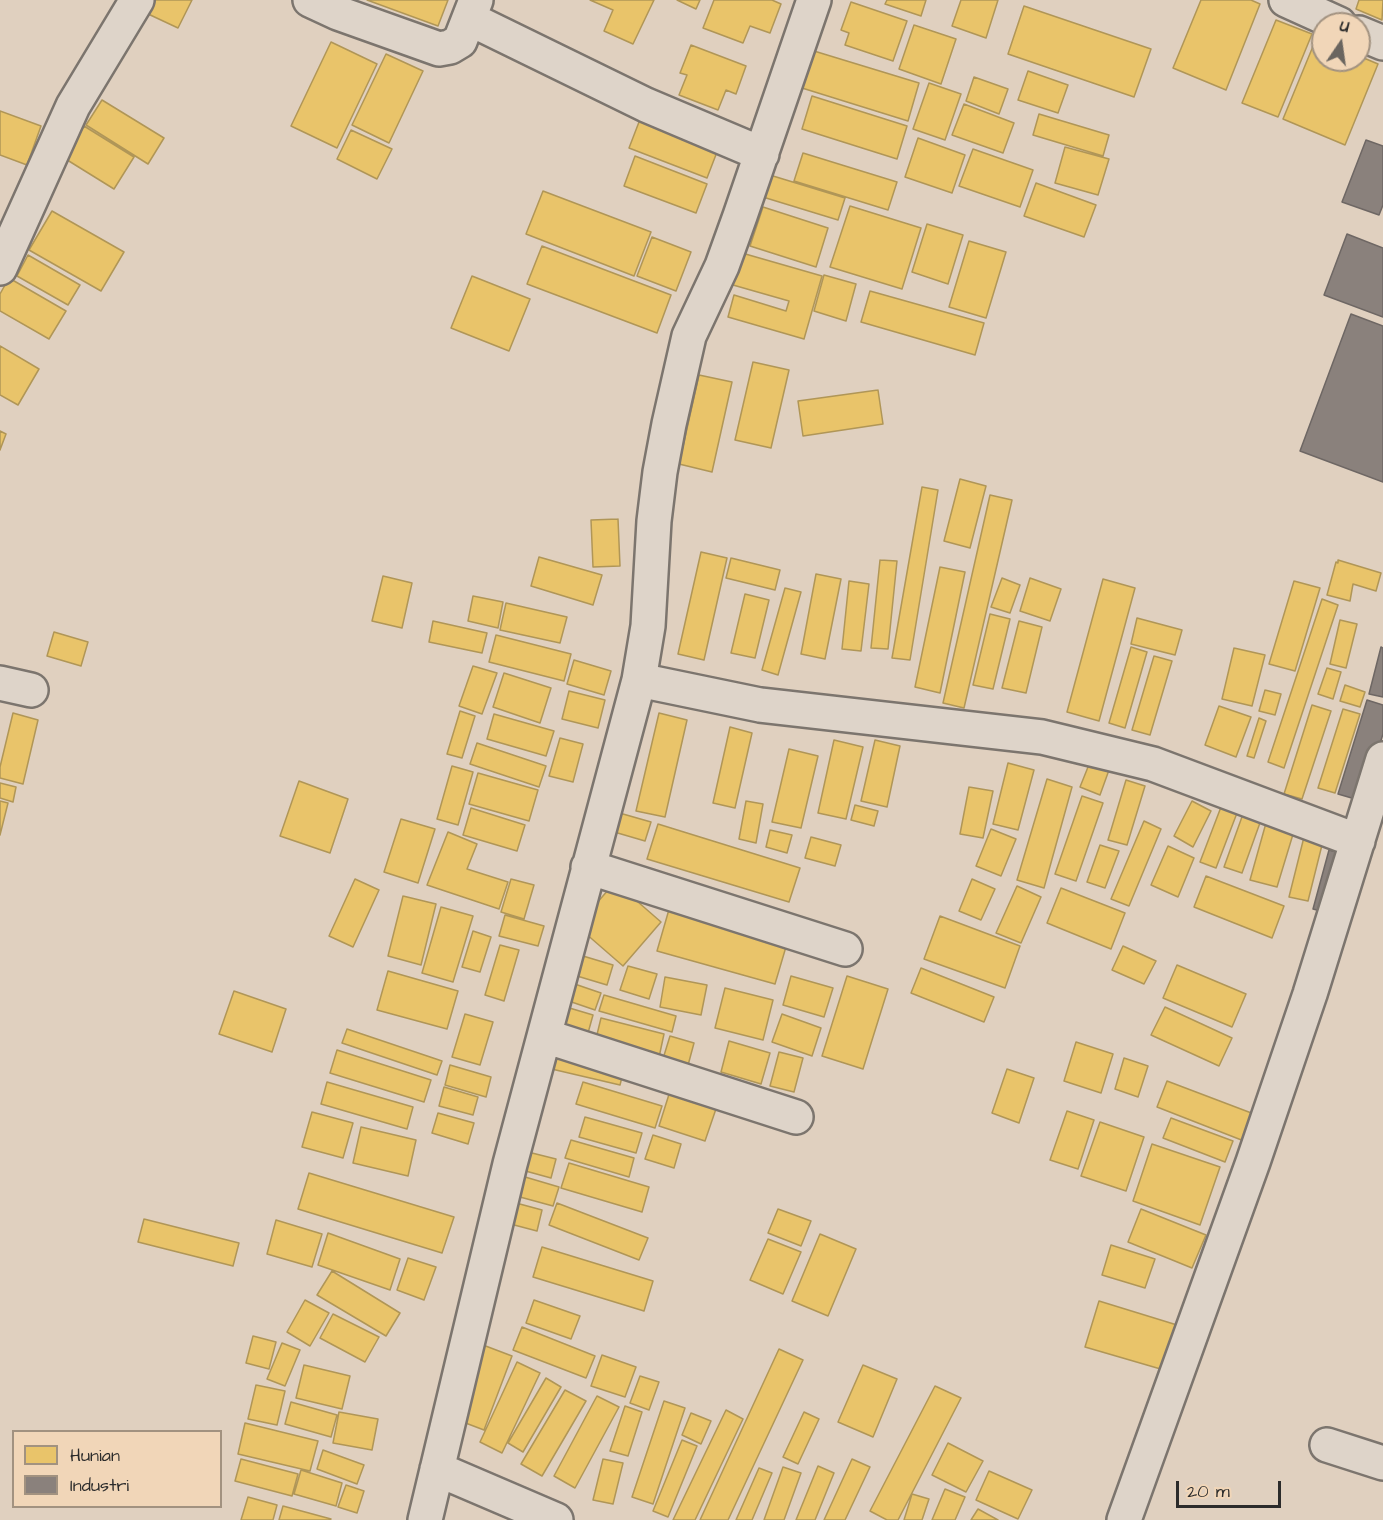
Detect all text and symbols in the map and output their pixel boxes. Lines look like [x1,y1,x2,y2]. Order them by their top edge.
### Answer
north arrow [1311,12,1371,72]
text: U [1338,15,1351,38]
legend [12,1430,222,1508]
text: Hunian [70,1443,120,1468]
scale bar [1179,1469,1284,1507]
text: Industri [70,1473,129,1498]
text: 20 m [1187,1479,1230,1504]

